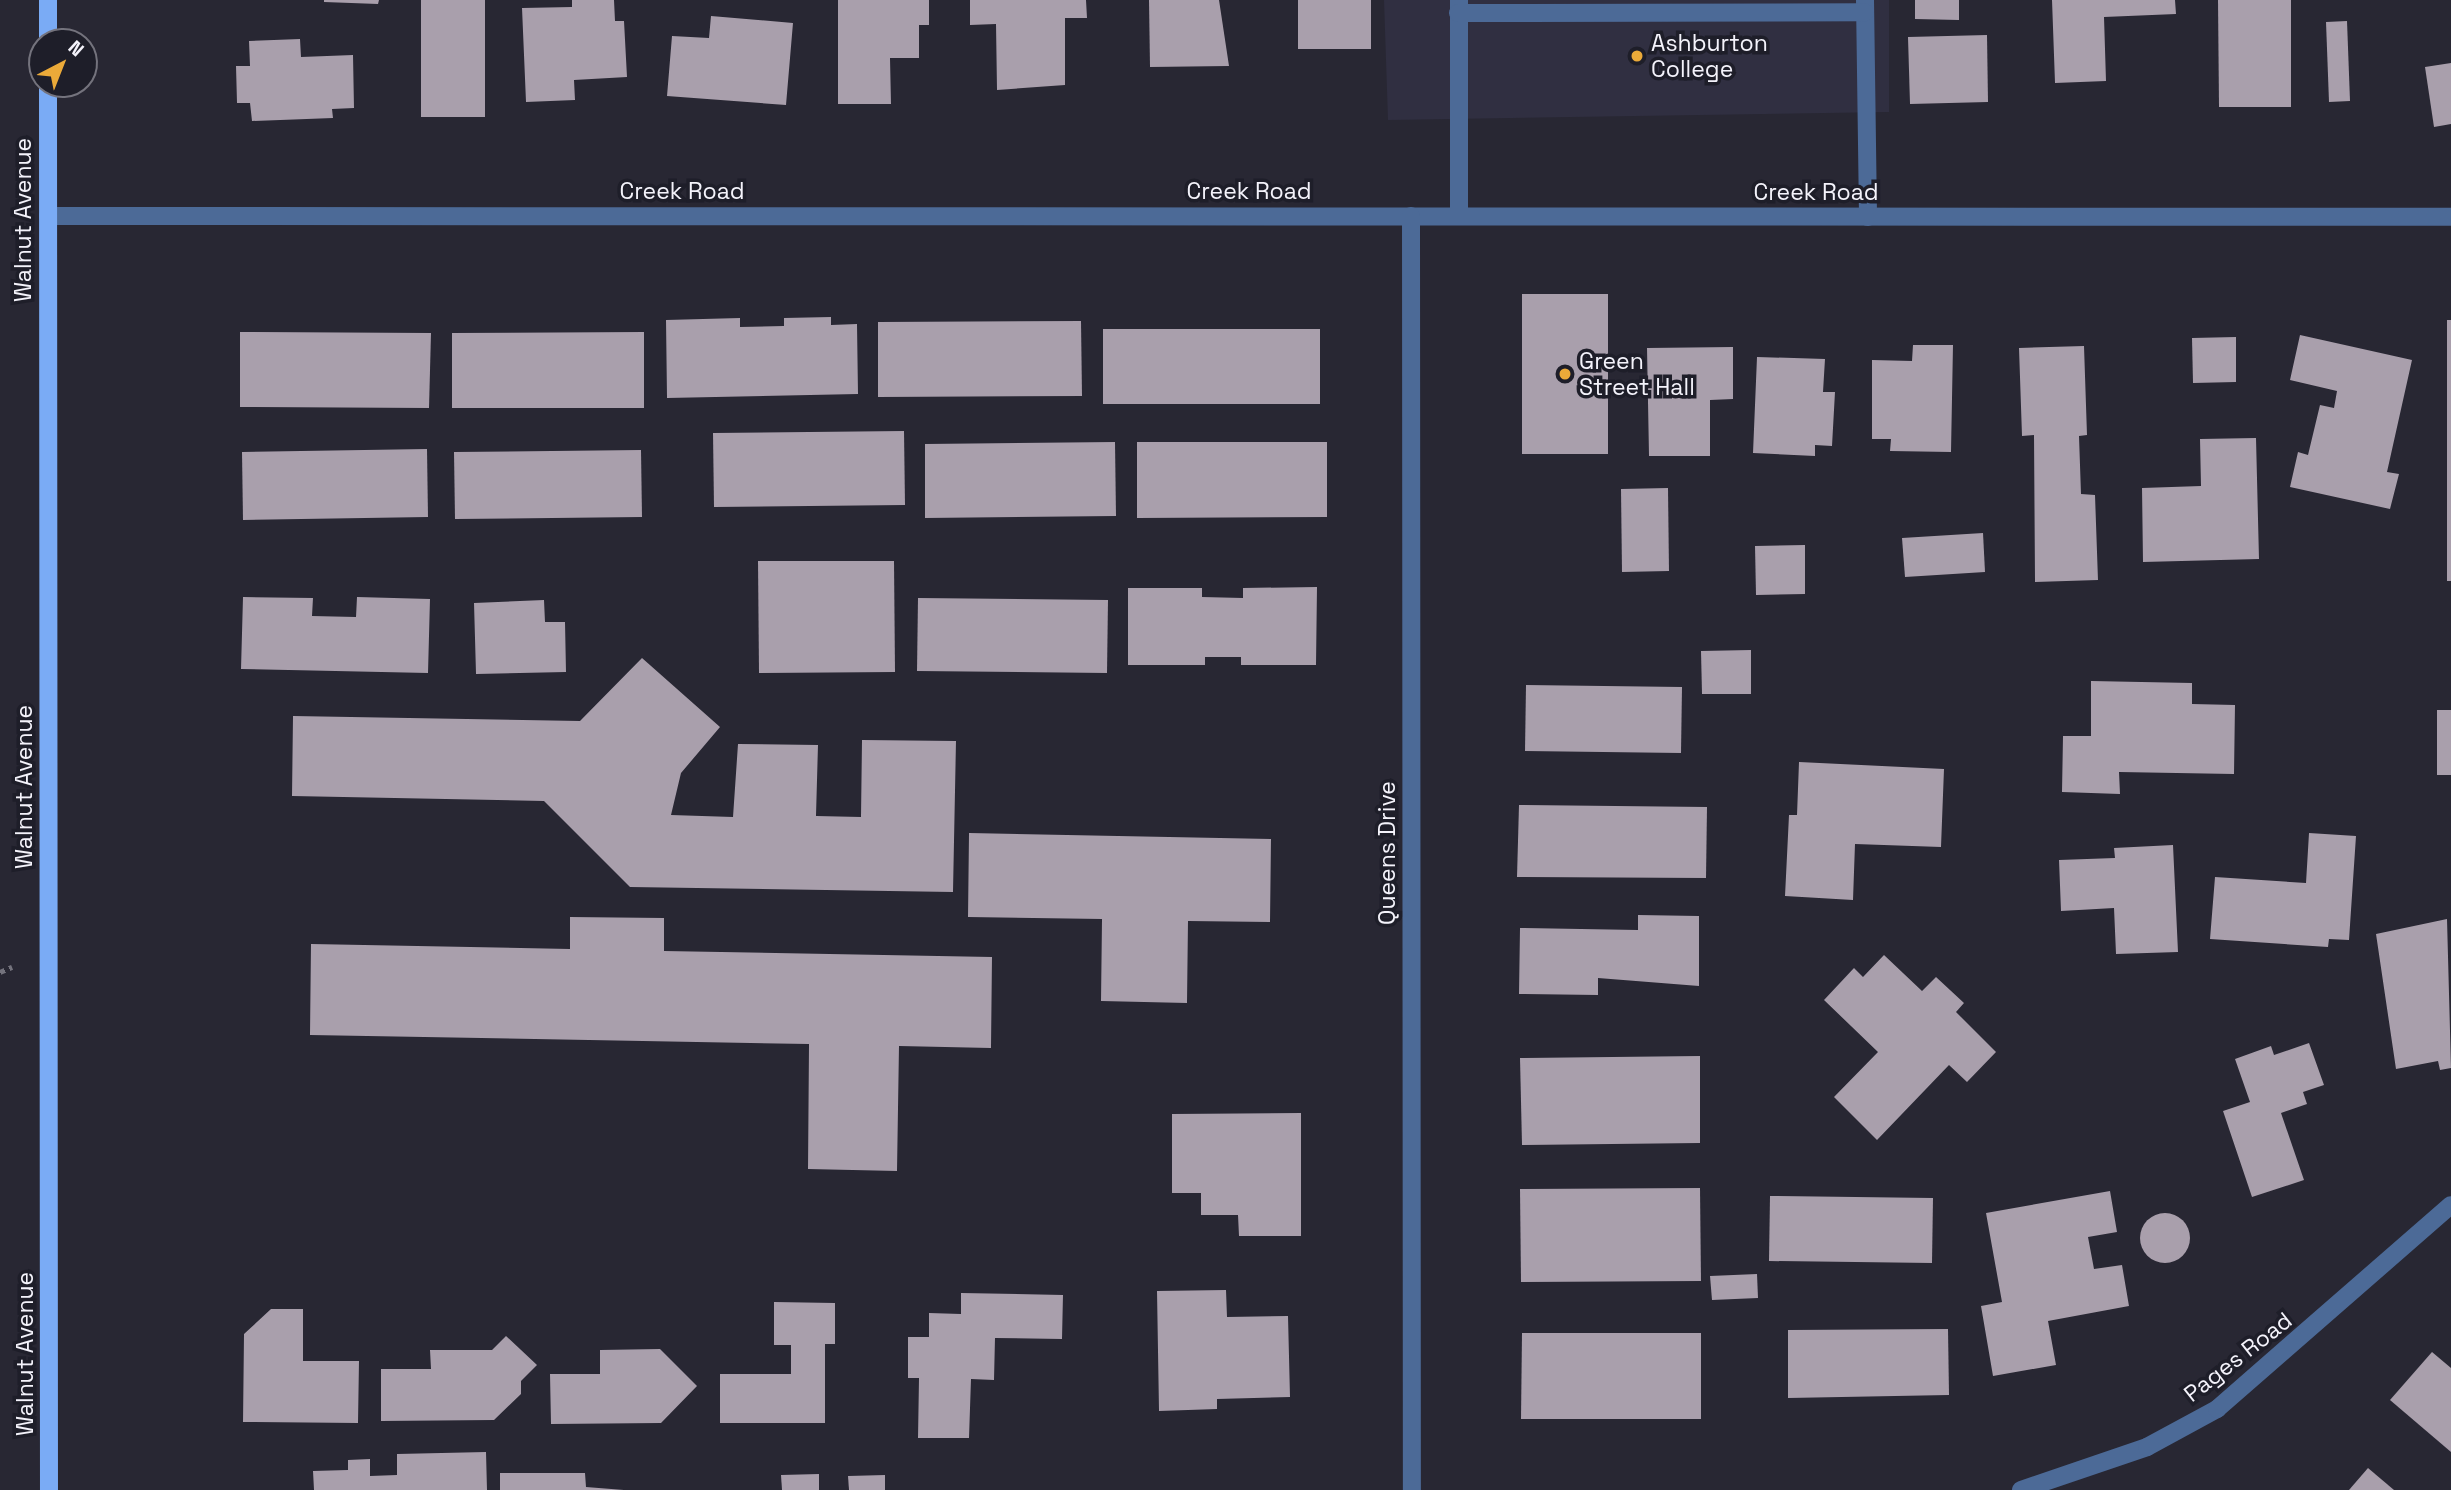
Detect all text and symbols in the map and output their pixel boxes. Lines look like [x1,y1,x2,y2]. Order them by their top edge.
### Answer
north arrow [28,28,98,98]
place label: Ashburton College [1651,29,1768,83]
text: N [63,35,89,62]
marker: Ashburton College [1629,48,1645,64]
street label: Walnut Avenue [9,138,37,302]
street label: Creek Road [620,177,744,205]
street label: Creek Road [1187,177,1311,205]
street label: Creek Road [1754,178,1878,206]
place label: Green Street Hall [1579,347,1695,401]
marker: Green Street Hall [1557,366,1573,382]
street label: Walnut Avenue [10,705,38,869]
street label: Queens Drive [1373,781,1401,925]
street label: Walnut Avenue [11,1272,39,1436]
street label: Pages Road [2179,1306,2297,1408]

